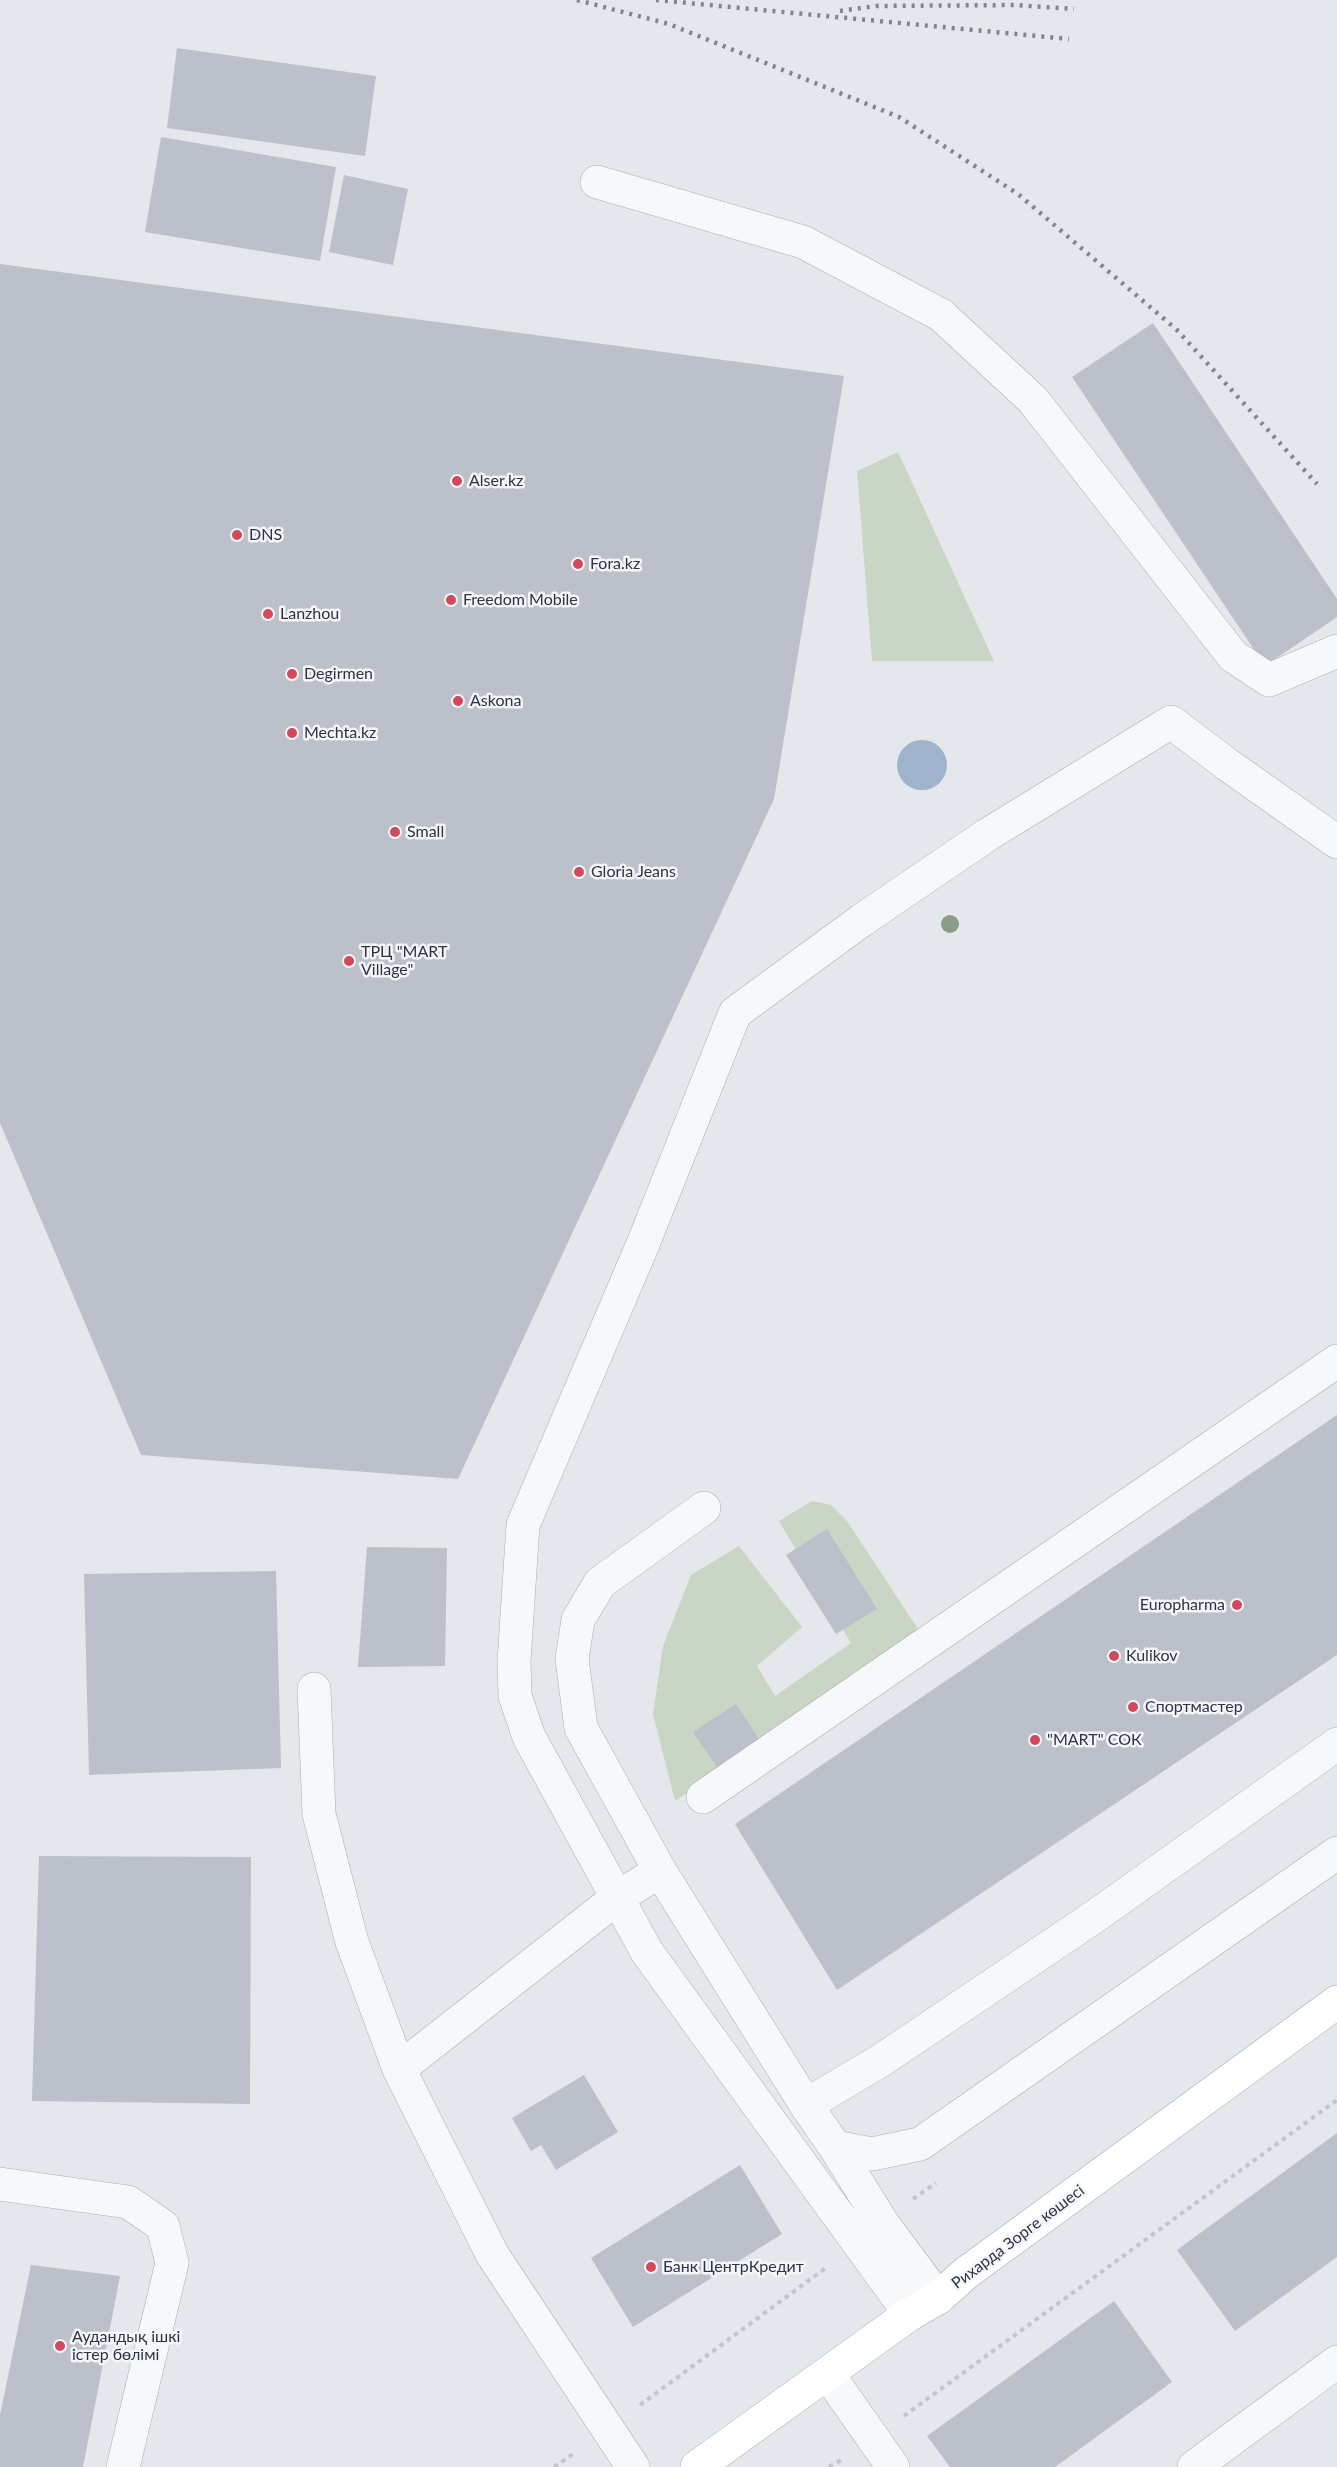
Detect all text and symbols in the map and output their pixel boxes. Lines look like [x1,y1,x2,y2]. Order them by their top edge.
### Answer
place label: Alser.kz [469,471,523,491]
marker: Alser.kz [450,474,464,488]
place label: DNS [249,525,282,545]
marker: DNS [230,528,244,542]
place label: Fora.kz [590,554,640,574]
marker: Fora.kz [571,557,585,571]
place label: Freedom Mobile [463,590,578,610]
marker: Freedom Mobile [444,593,458,607]
place label: Lanzhou [280,604,339,624]
marker: Lanzhou [261,607,275,621]
place label: Degirmen [304,664,373,684]
marker: Degirmen [285,667,299,681]
place label: Askona [470,691,521,711]
marker: Askona [451,694,465,708]
place label: Mechta.kz [304,723,376,743]
marker: Mechta.kz [285,726,299,740]
place label: Small [407,822,444,842]
marker: Small [388,825,402,839]
place label: Gloria Jeans [591,862,676,882]
marker: Gloria Jeans [572,865,586,879]
place label: ТРЦ "MART Village" [361,942,447,980]
marker: ТРЦ "MART Village" [342,954,356,968]
place label: Europharma [1140,1595,1225,1615]
marker: Europharma [1230,1598,1244,1612]
place label: Kulikov [1126,1646,1178,1666]
marker: Kulikov [1107,1649,1121,1663]
place label: Спортмастер [1145,1697,1243,1717]
marker: Спортмастер [1126,1700,1140,1714]
place label: "MART" СОК [1047,1730,1142,1750]
marker: "MART" СОК [1028,1733,1042,1747]
street label: Рихарда Зорге көшесі [948,2181,1088,2293]
place label: Банк ЦентрКредит [663,2257,804,2277]
marker: Банк ЦентрКредит [644,2260,658,2274]
place label: Аудандық ішкі істер бөлімі [72,2327,180,2365]
marker: Аудандық ішкі істер бөлімі [53,2339,67,2353]

